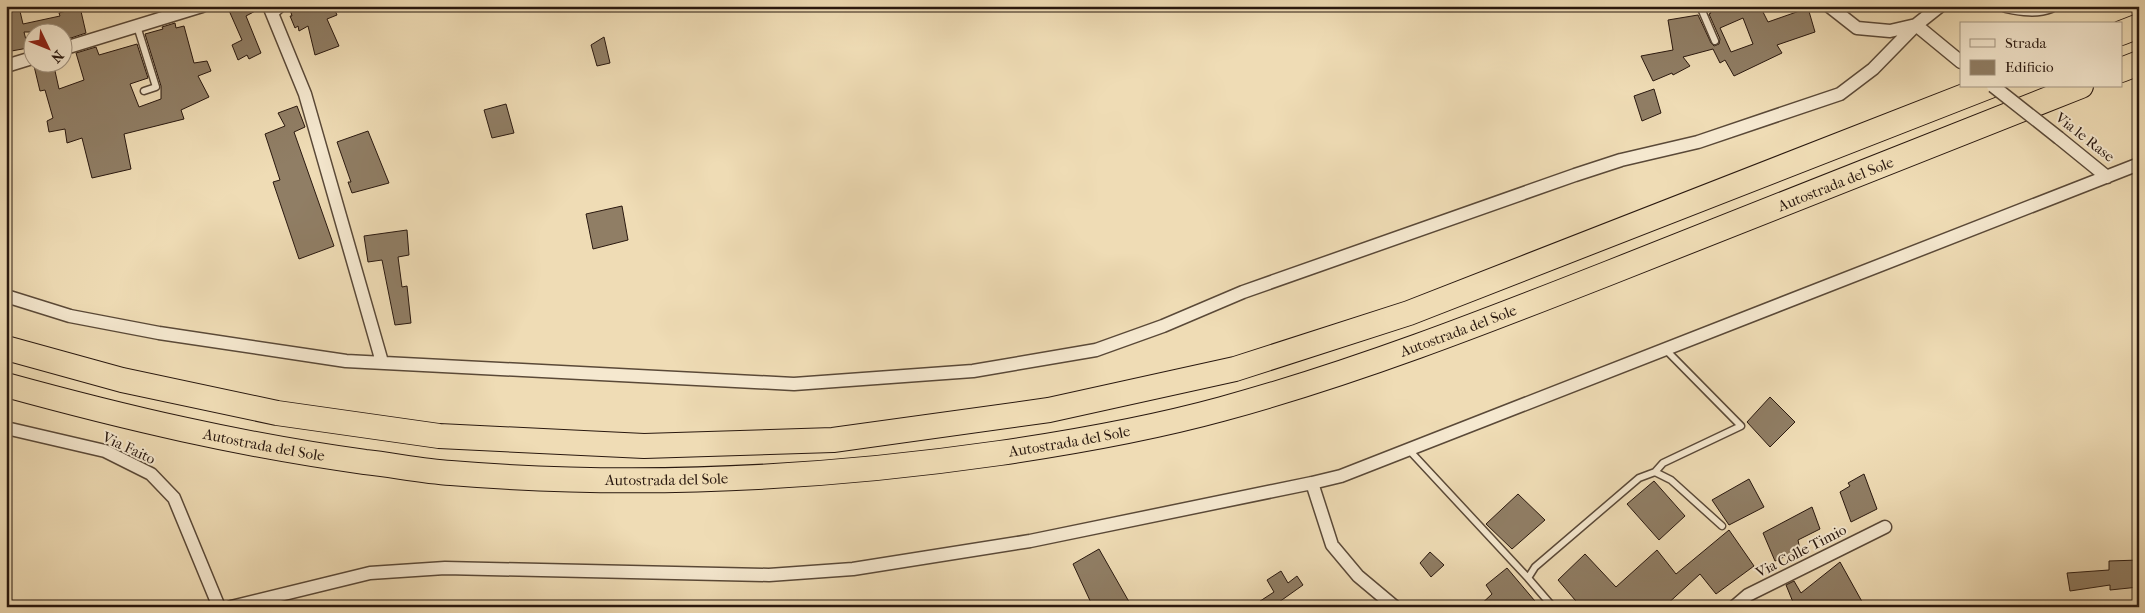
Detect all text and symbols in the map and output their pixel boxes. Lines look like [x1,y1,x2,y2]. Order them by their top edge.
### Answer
north arrow [22,22,72,72]
legend [1960,22,2122,88]
text: Strada [2005,34,2048,52]
text: N [47,47,67,66]
text: Edificio [2005,58,2054,76]
street label: Via le Rase [2051,108,2119,166]
street label: Autostrada del Sole [1774,153,1897,216]
street label: Autostrada del Sole [1396,301,1520,361]
street label: Autostrada del Sole [1006,422,1132,461]
street label: Autostrada del Sole [201,425,327,465]
street label: Via Faito [99,427,159,468]
street label: Autostrada del Sole [604,469,729,489]
street label: Via Colle Timio [1752,520,1850,582]

